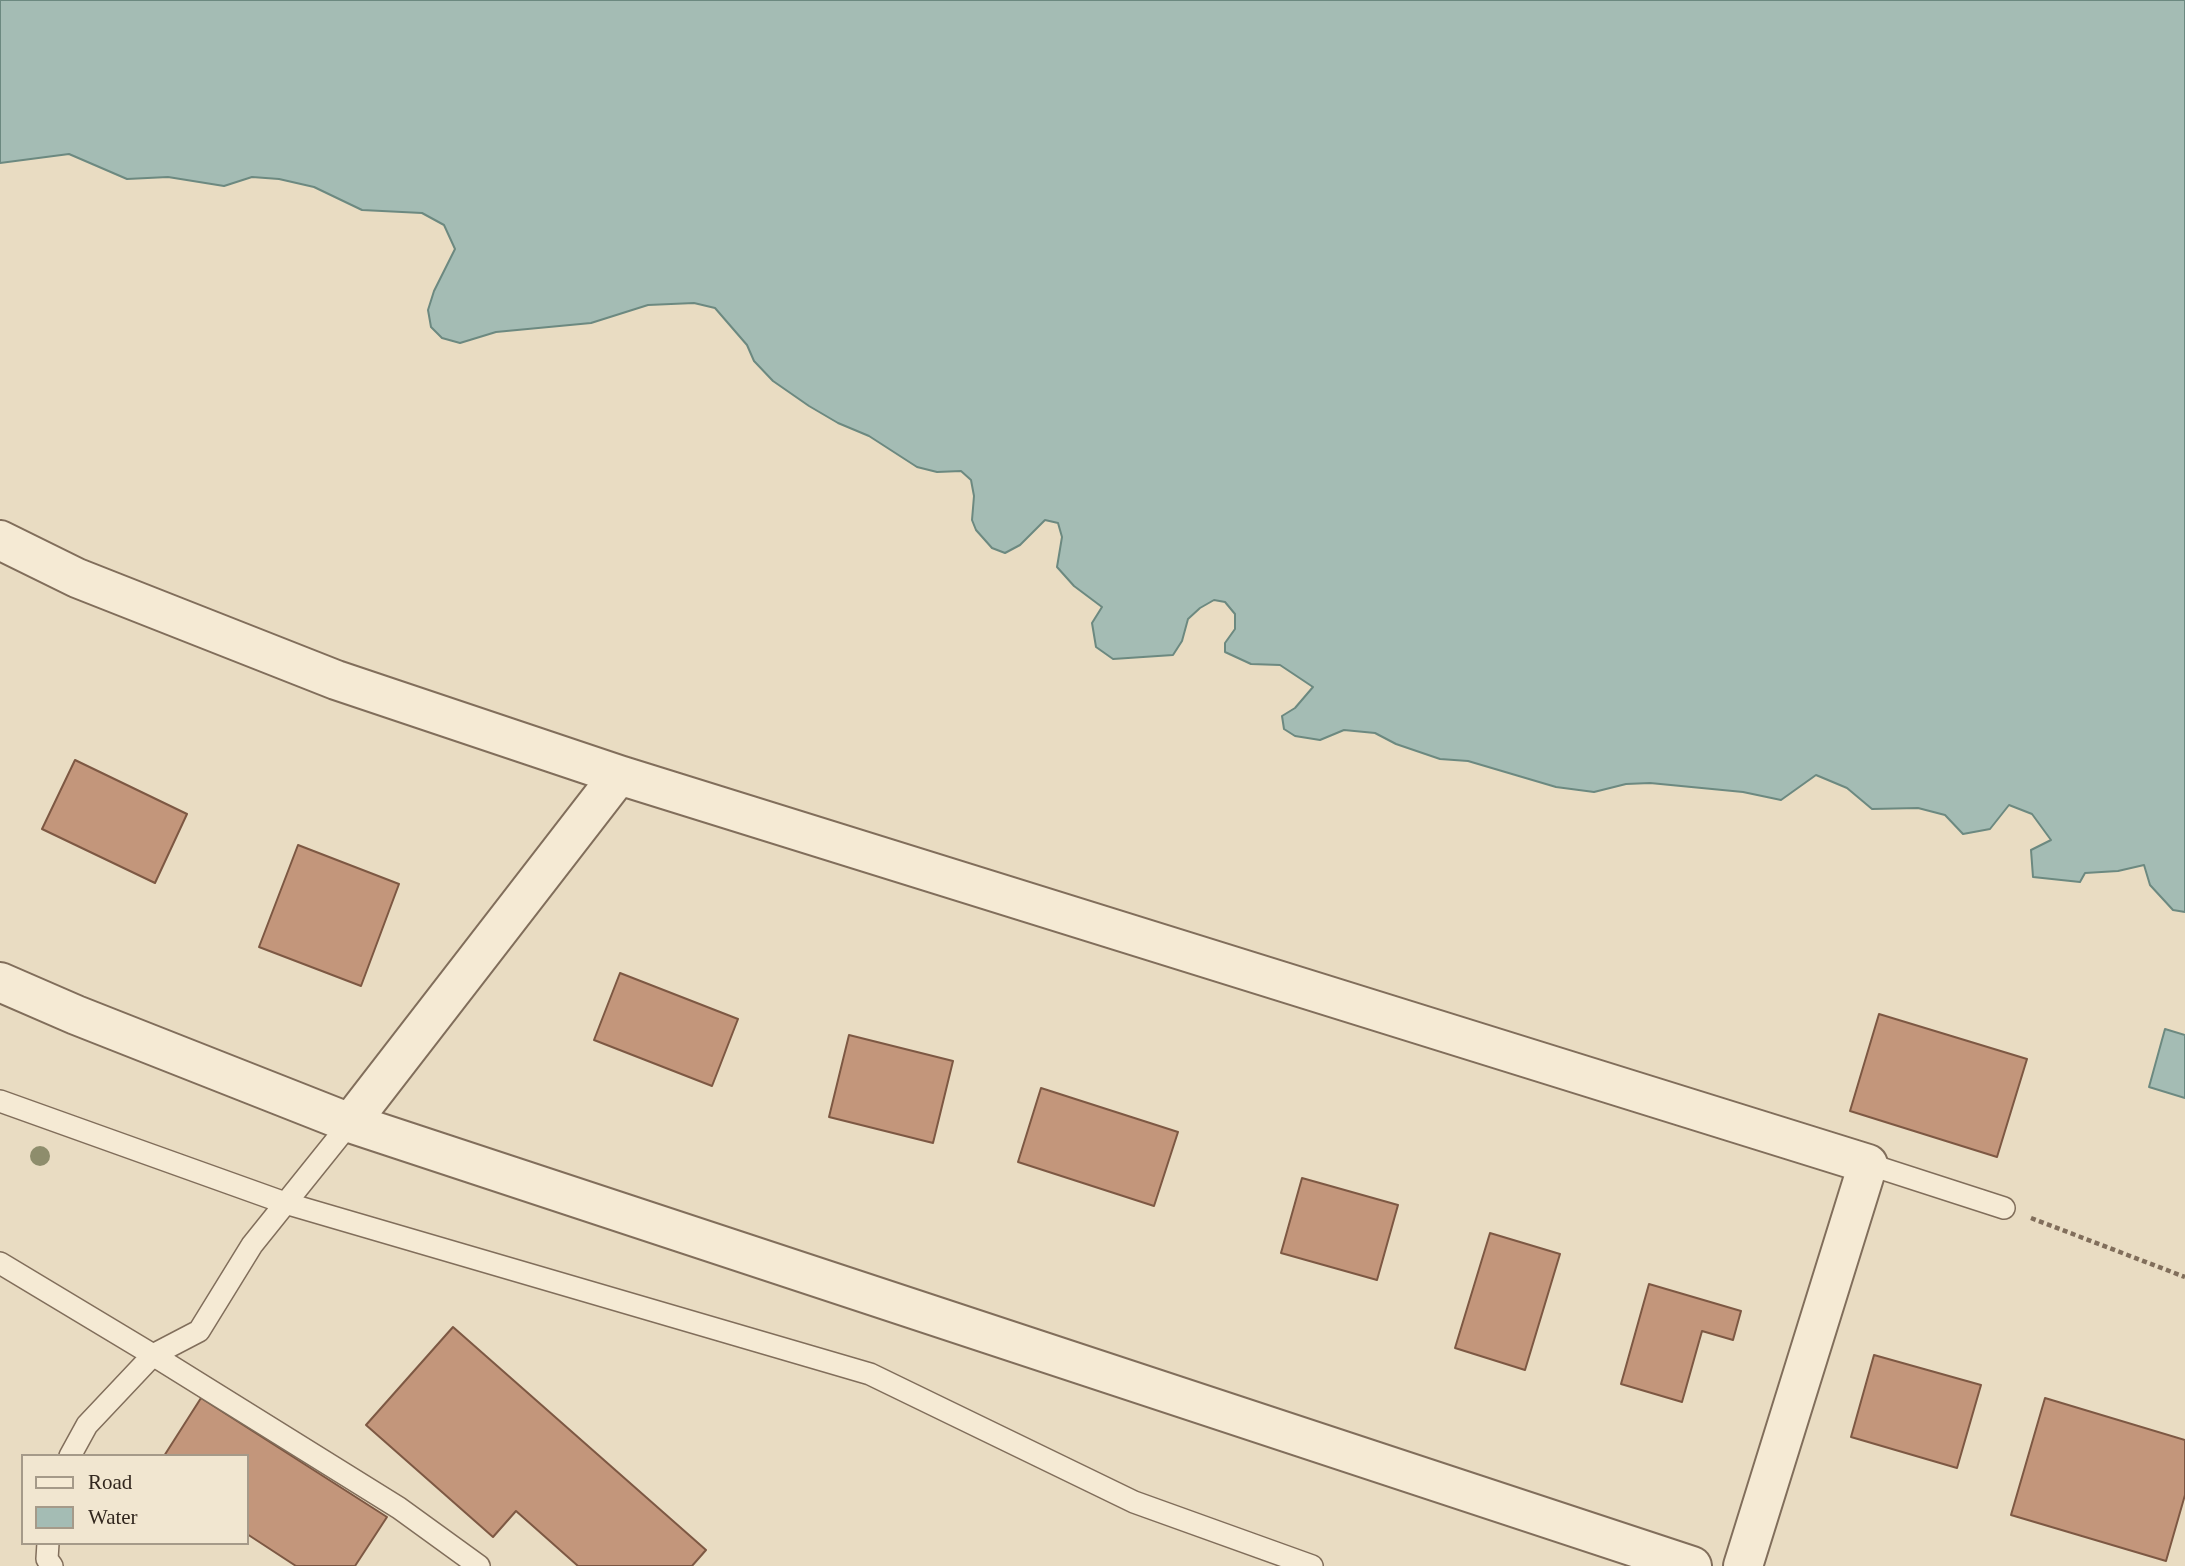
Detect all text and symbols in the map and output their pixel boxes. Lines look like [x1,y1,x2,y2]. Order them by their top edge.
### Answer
legend [21,1454,248,1545]
text: Road [88,1470,132,1494]
text: Water [88,1505,138,1529]

